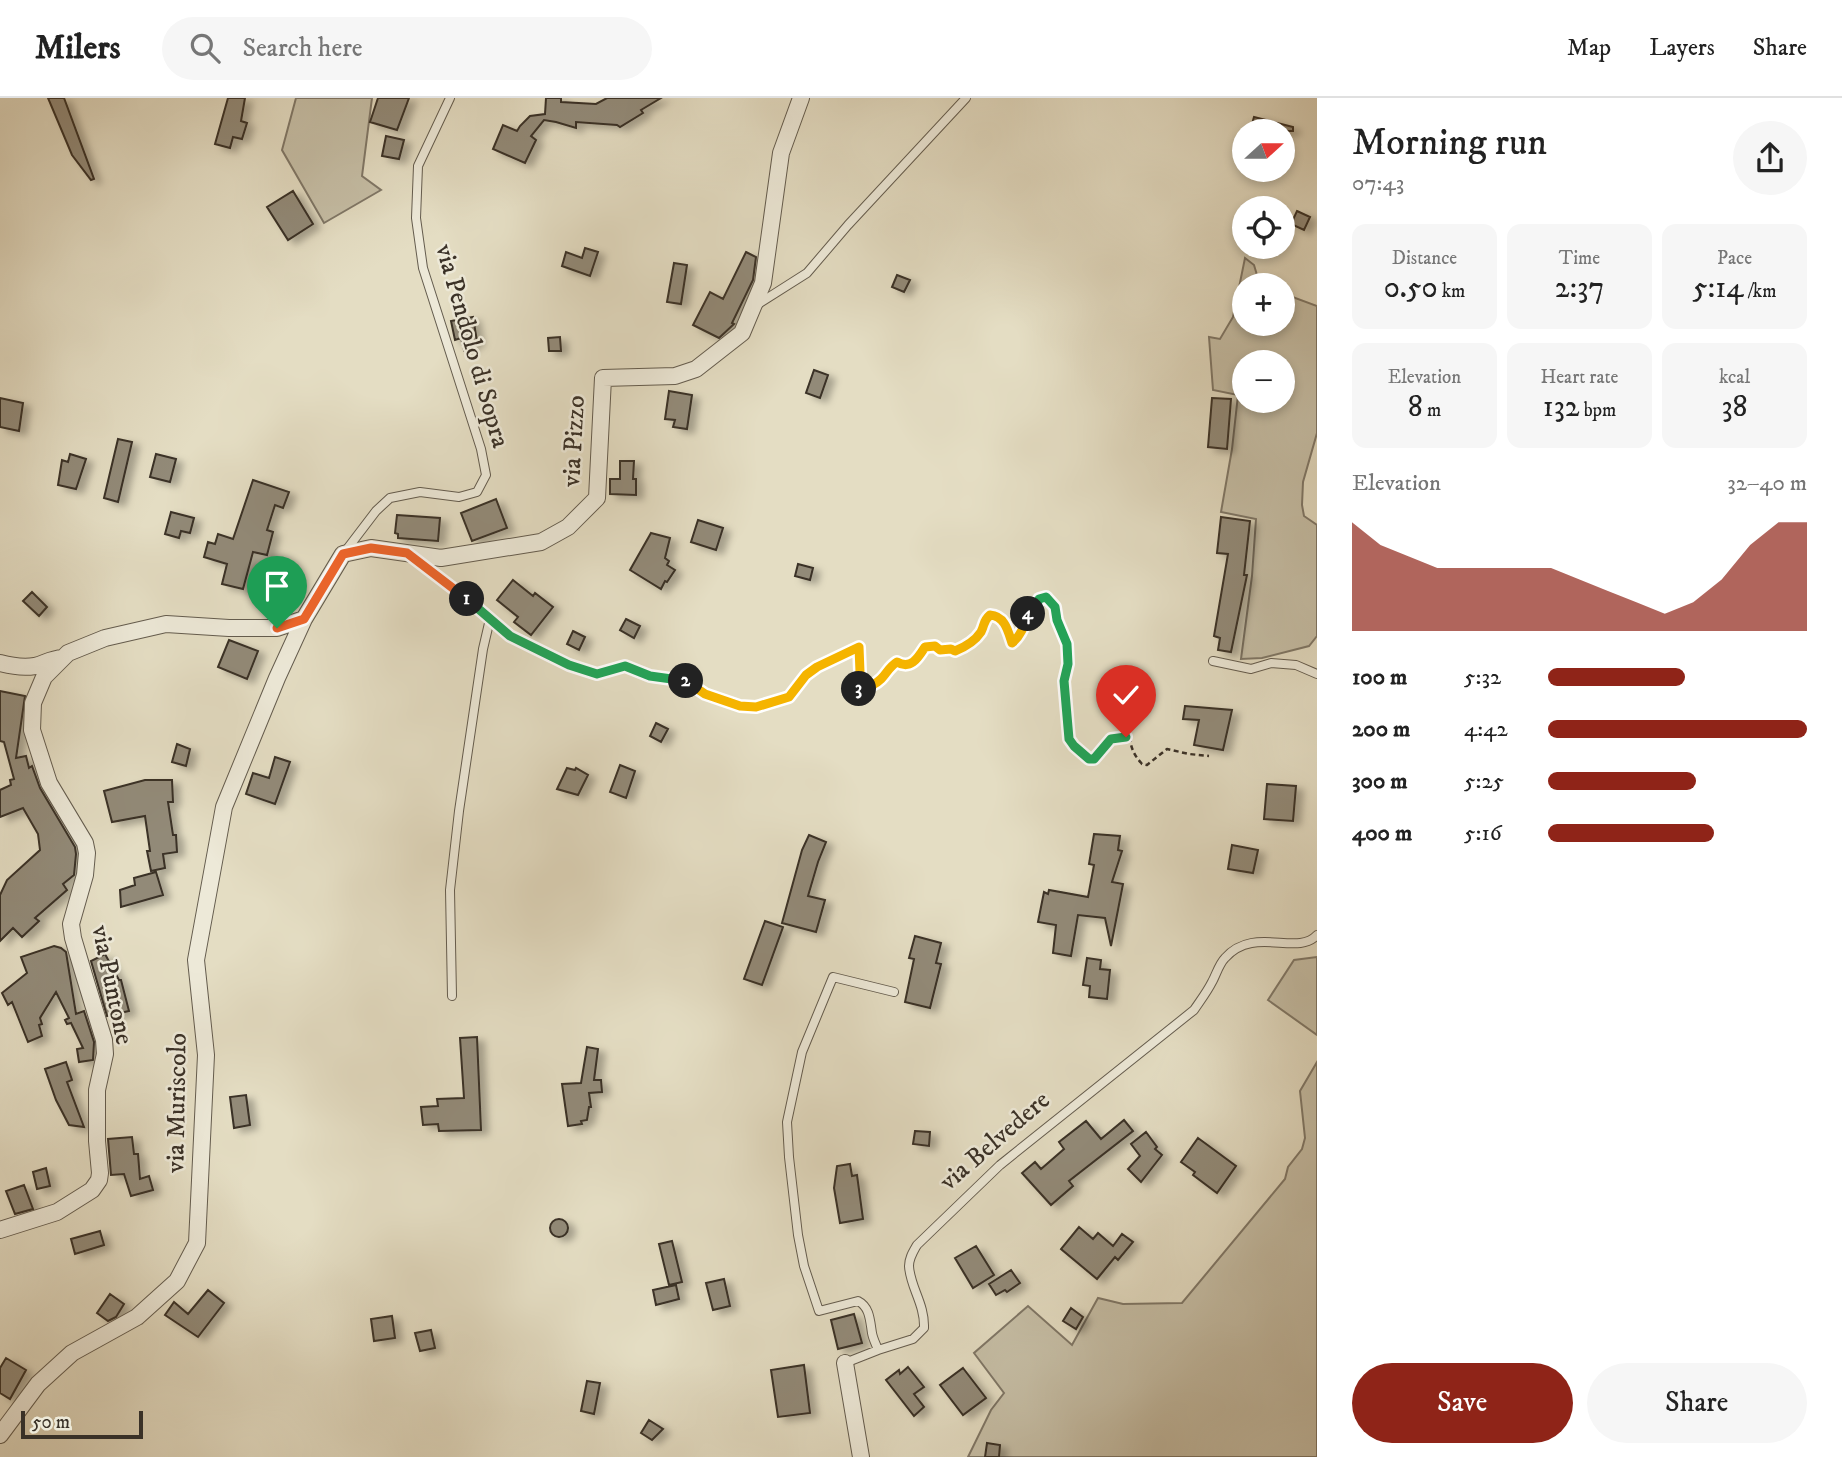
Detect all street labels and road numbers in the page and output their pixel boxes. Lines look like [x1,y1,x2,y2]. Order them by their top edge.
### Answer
street label: via Pendolo di Sopra [427,239,517,452]
street label: via Pizzo [555,394,593,489]
street label: via Puntone [83,921,141,1048]
street label: via Muriscolo [159,1033,195,1174]
street label: via Belvedere [932,1084,1057,1199]

